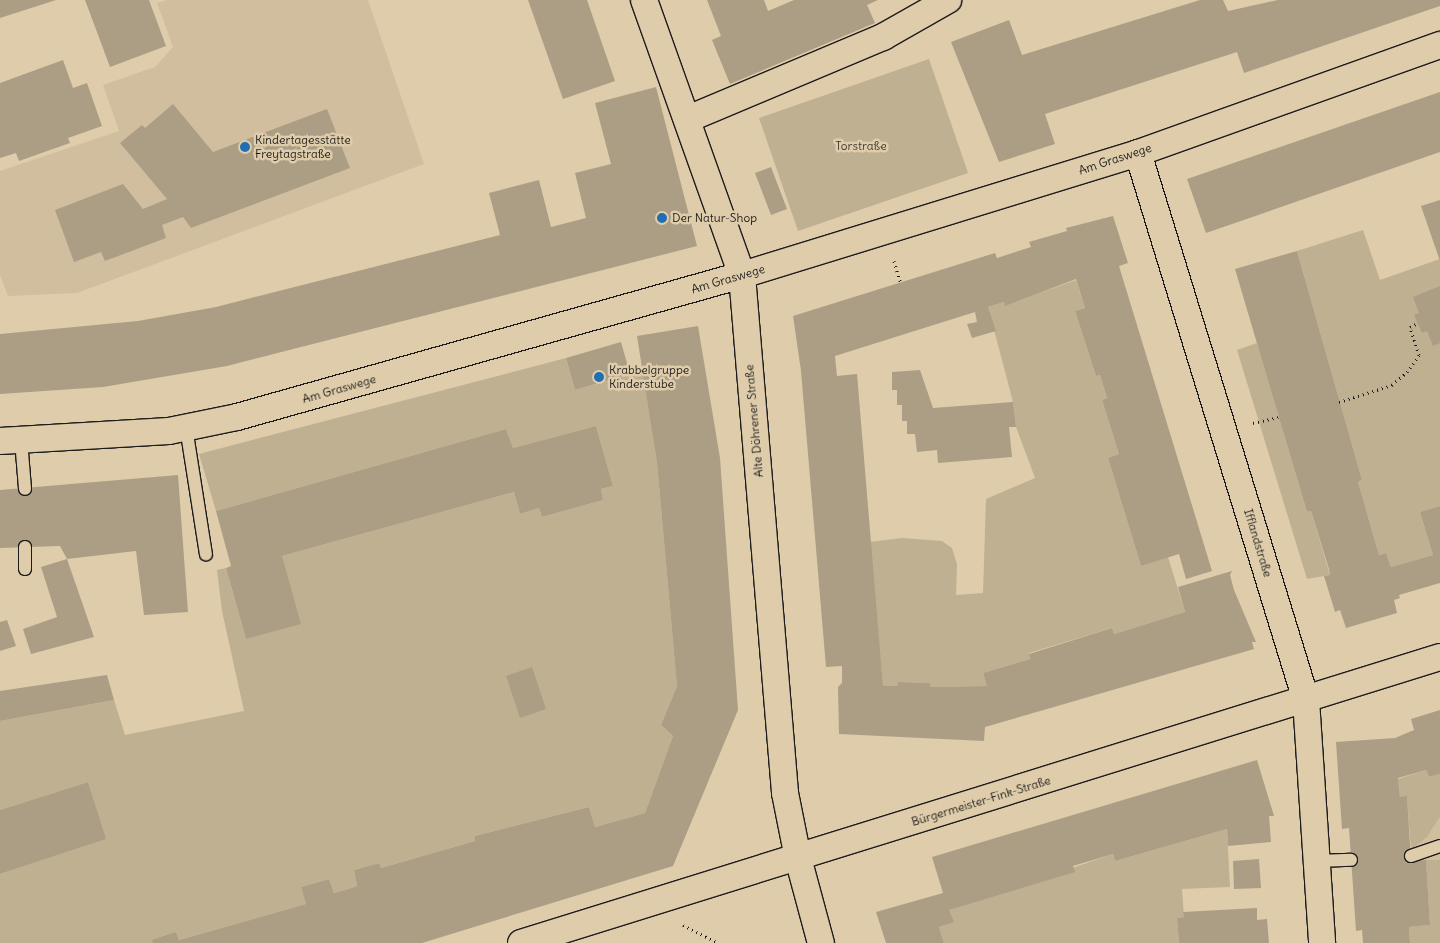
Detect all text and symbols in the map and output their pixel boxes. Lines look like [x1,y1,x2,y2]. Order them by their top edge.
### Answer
place label: Kindertagesstätte Freytagstraße [255,133,351,161]
park label: Torstraße [835,139,887,153]
street label: Am Graswege [1077,140,1153,178]
marker: Kindertagesstätte Freytagstraße [239,141,251,153]
place label: Der Natur-Shop [672,211,757,225]
marker: Der Natur-Shop [656,212,668,224]
street label: Am Graswege [690,262,766,296]
place label: Krabbelgruppe Kinderstube [609,363,689,391]
street label: Alte Döhrener Straße [742,364,766,478]
marker: Krabbelgruppe Kinderstube [593,371,605,383]
street label: Am Graswege [301,372,377,406]
street label: Ifflandstraße [1241,507,1275,579]
street label: Bürgermeister-Fink-Straße [910,773,1052,829]

